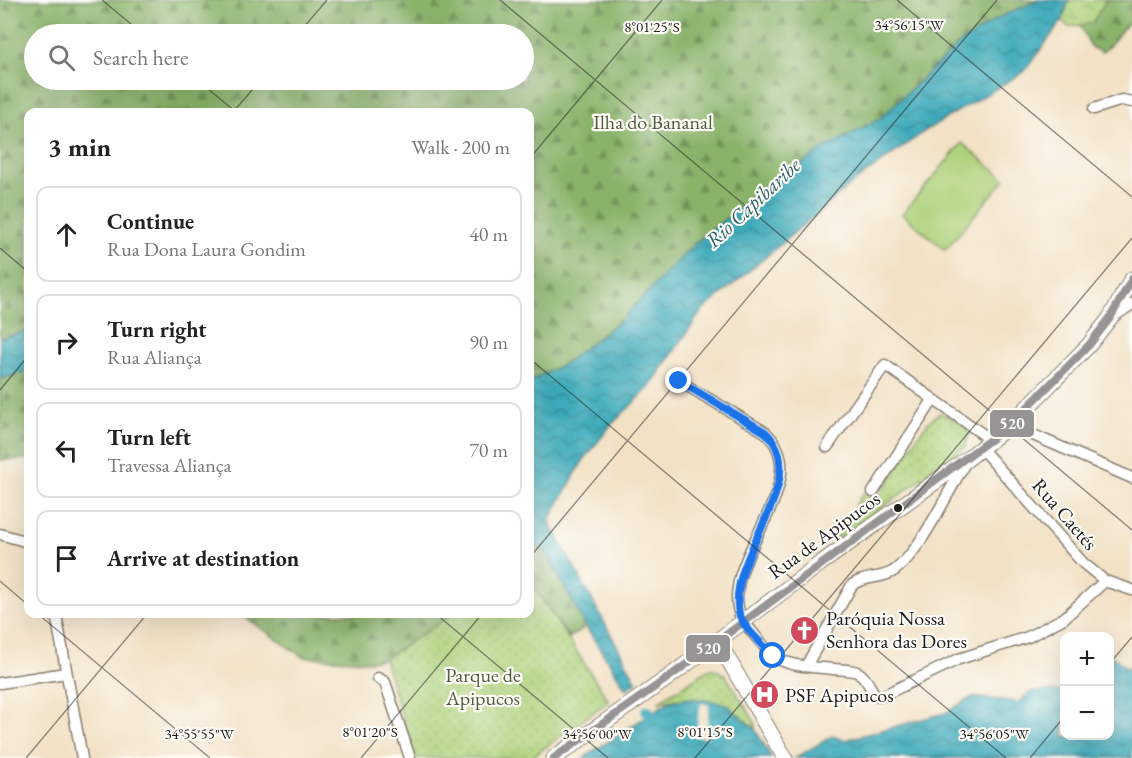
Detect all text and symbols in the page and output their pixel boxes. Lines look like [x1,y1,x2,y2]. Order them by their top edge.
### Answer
text: 34°56'15"W [874,15,944,34]
text: 8°01'25"S [624,17,680,36]
search box [24,24,534,90]
icon: search [45,41,78,74]
text: Search here [93,43,188,72]
park label: Ilha do Bananal [593,109,713,135]
text: 3 min [48,130,111,164]
text: Walk · 200 m [411,134,510,160]
water label: Rio Capibaribe [700,151,806,253]
text: Continue [107,207,194,236]
icon: ahead [50,218,83,251]
text: 40 m [469,221,508,247]
text: Rua Dona Laura Gondim [107,236,306,262]
text: Turn right [107,315,206,344]
icon: right [50,326,83,359]
text: 90 m [469,329,508,355]
text: Rua Aliança [107,344,202,370]
route end [665,367,691,393]
line badge: 520 [989,409,1035,438]
text: 520 [999,413,1025,434]
text: Turn left [107,423,191,452]
icon: left [50,434,83,467]
text: 70 m [469,437,508,463]
text: Travessa Aliança [107,452,232,478]
street label: Rua Caetés [1027,473,1103,555]
street label: Rua de Apipucos [763,485,885,585]
unlabelled marker [892,502,904,514]
icon: arrive [50,542,83,575]
text: Arrive at destination [107,544,299,573]
place label: Paróquia Nossa Senhora das Dores [826,605,967,654]
church icon: Paróquia Nossa Senhora das Dores [789,614,821,646]
map controls [1060,632,1114,740]
button: + [1060,632,1114,686]
line badge: 520 [685,634,731,663]
text: 520 [695,638,721,659]
route start [759,642,785,668]
park label: Parque de Apipucos [445,662,521,711]
hospital icon: PSF Apipucos [748,679,780,711]
place label: PSF Apipucos [785,682,894,708]
button: − [1060,686,1114,740]
text: 8°01'20"S [342,722,398,741]
text: 8°01'15"S [677,722,733,741]
text: 34°55'55"W [164,724,234,743]
text: 34°56'00"W [562,724,632,743]
text: 34°56'05"W [959,724,1029,743]

